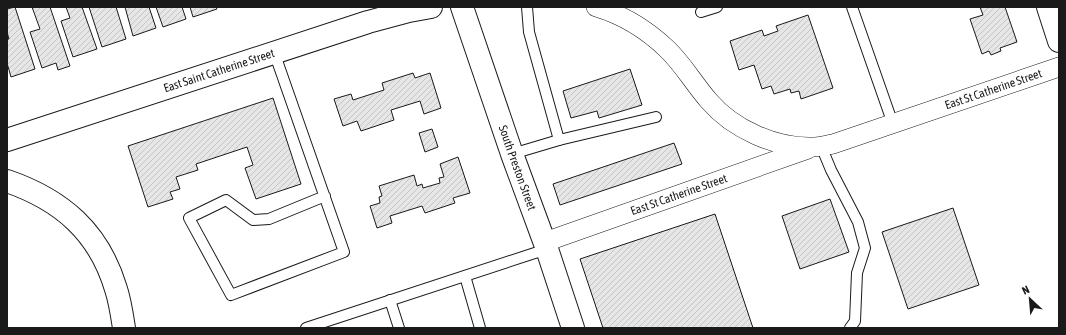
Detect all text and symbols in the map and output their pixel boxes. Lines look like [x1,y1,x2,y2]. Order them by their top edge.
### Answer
street label: East Saint Catherine Street [162,46,277,95]
street label: East St Catherine Street [943,66,1044,112]
street label: South Preston Street [496,123,539,213]
street label: East St Catherine Street [629,171,730,218]
north arrow [1010,279,1050,319]
text: N [1020,283,1031,297]

